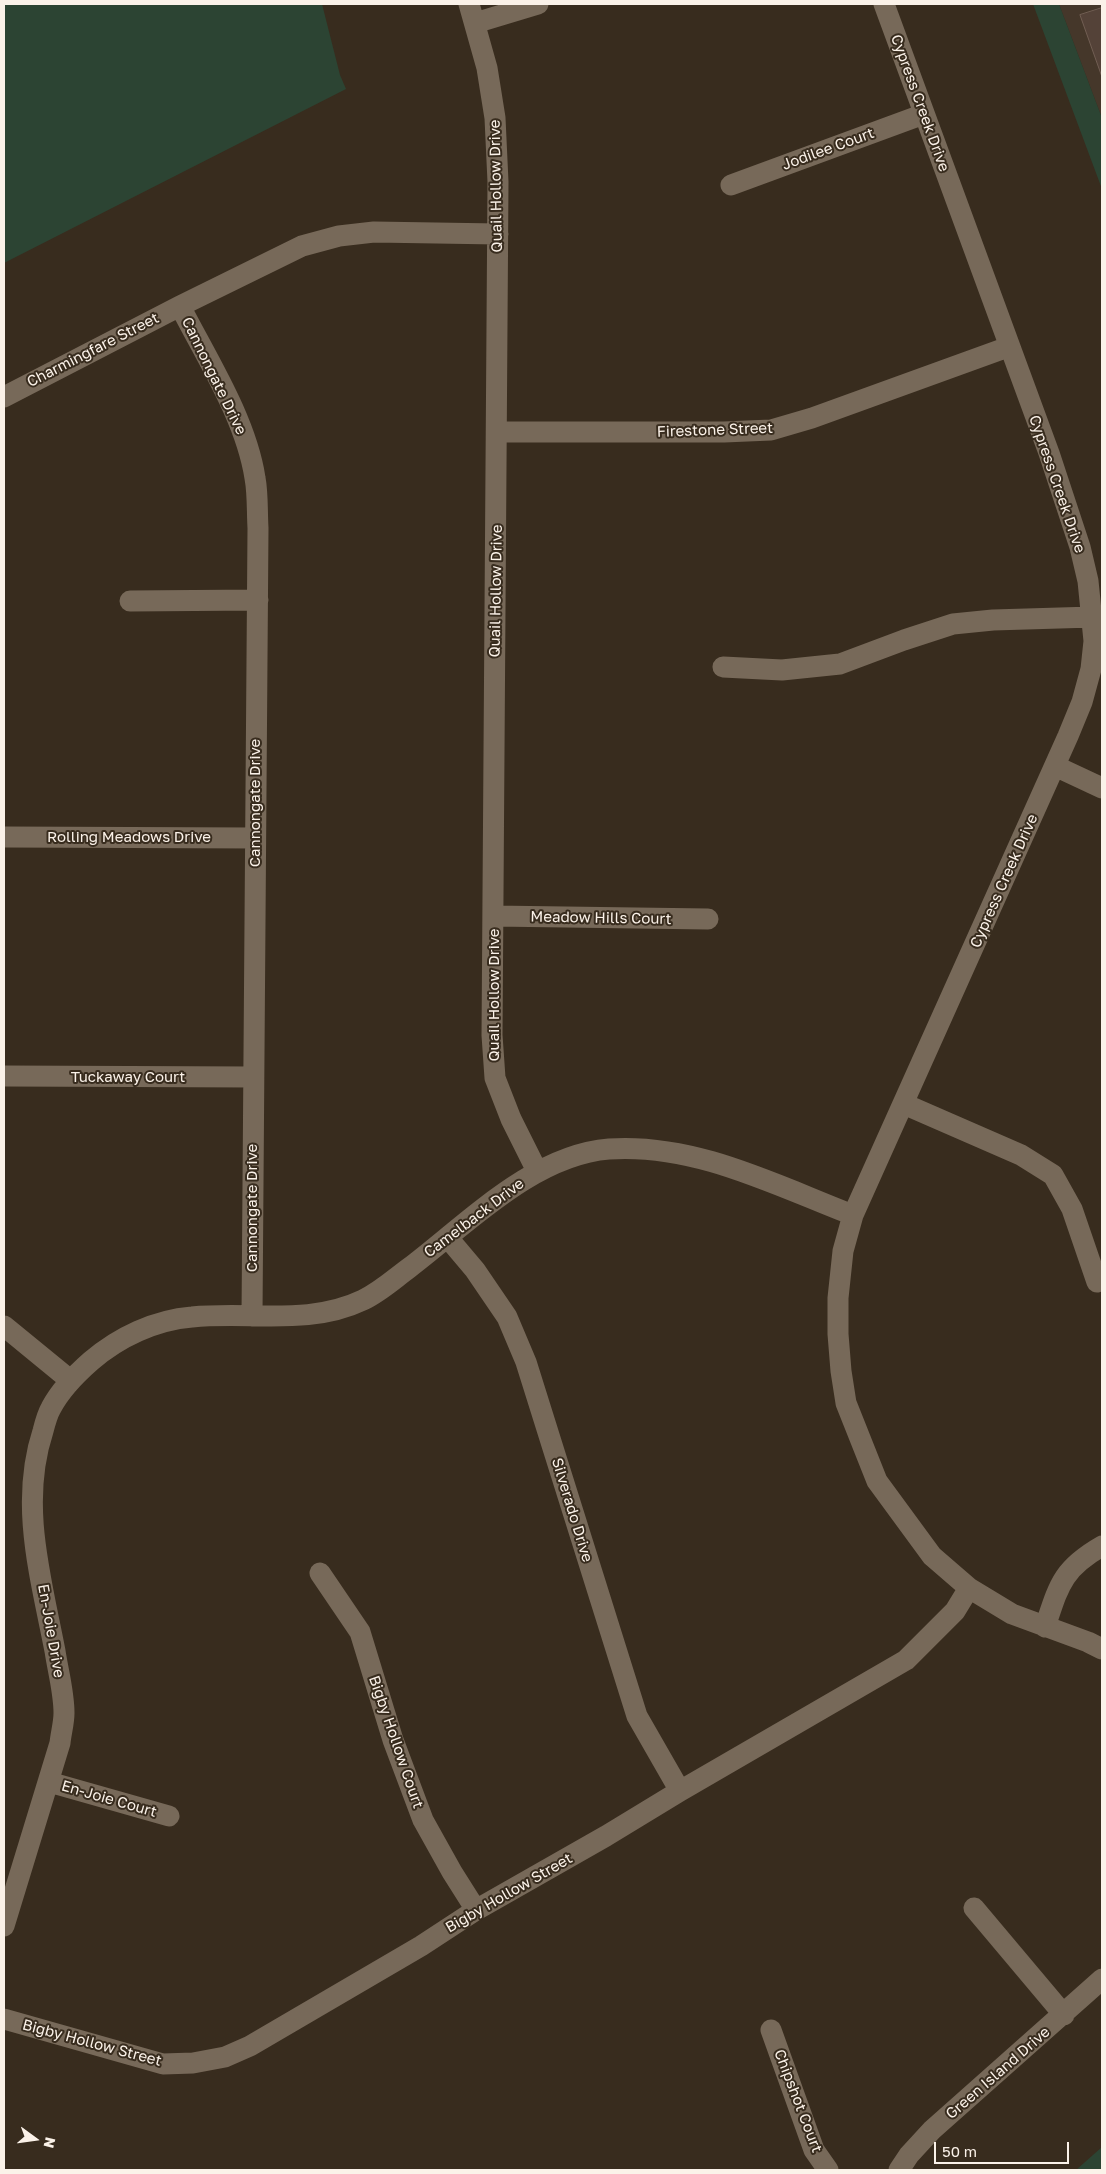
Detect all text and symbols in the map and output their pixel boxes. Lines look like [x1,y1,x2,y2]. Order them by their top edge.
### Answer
street label: Cypress Creek Drive [887,32,953,174]
street label: Quail Hollow Drive [486,119,506,253]
street label: Jodilee Court [779,124,877,174]
street label: Charmingfare Street [24,309,162,391]
street label: Cannongate Drive [178,314,250,438]
street label: Cypress Creek Drive [1025,413,1089,555]
street label: Firestone Street [657,419,773,441]
street label: Quail Hollow Drive [486,524,506,658]
street label: Cannongate Drive [246,739,264,867]
street label: Cypress Creek Drive [966,811,1042,951]
street label: Rolling Meadows Drive [47,828,211,846]
street label: Meadow Hills Court [530,908,672,928]
street label: Quail Hollow Drive [485,929,503,1061]
street label: Tuckaway Court [71,1068,185,1086]
street label: Cannongate Drive [243,1144,261,1272]
street label: Camelback Drive [420,1174,528,1262]
street label: Silverado Drive [548,1456,596,1564]
street label: En-Joie Drive [34,1583,68,1679]
street label: Bigby Hollow Court [365,1673,427,1811]
street label: En-Joie Court [59,1777,159,1821]
street label: Bigby Hollow Street [442,1849,576,1937]
street label: Bigby Hollow Street [20,2016,164,2070]
street label: Green Island Drive [942,2023,1054,2123]
street label: Chipshot Court [770,2047,826,2155]
north arrow [10,2114,60,2164]
scale bar [936,2132,1071,2164]
text: N [41,2136,60,2150]
text: 50 m [942,2142,977,2160]

